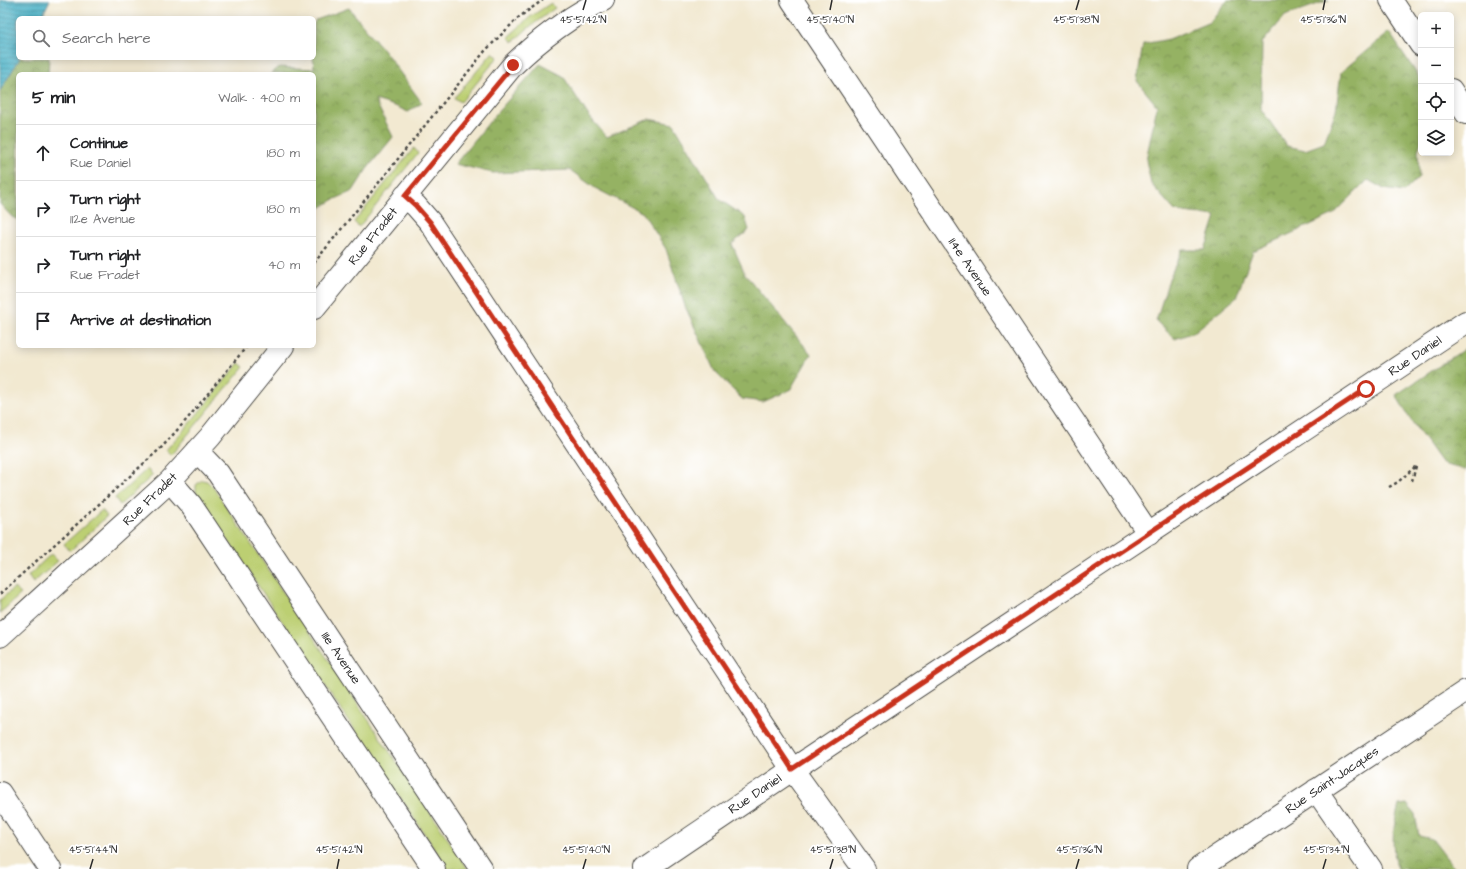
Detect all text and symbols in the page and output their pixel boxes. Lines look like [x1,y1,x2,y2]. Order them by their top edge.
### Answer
map controls [1418,12,1454,156]
button: + [1418,12,1454,48]
text: 45°51'42"N [559,13,607,27]
text: 45°51'40"N [806,13,854,27]
text: 45°51'38"N [1053,13,1099,27]
text: 45°51'36"N [1300,13,1346,27]
search box [16,16,316,60]
icon: search [30,27,52,49]
text: Search here [62,28,151,49]
button: − [1418,48,1454,84]
route end [504,56,522,74]
button: locate [1418,84,1454,120]
text: 5 min [32,86,75,110]
text: Walk · 400 m [218,89,300,107]
button: layers [1418,120,1454,156]
text: Continue [70,133,128,154]
icon: ahead [32,142,54,164]
text: 180 m [266,144,300,162]
text: Rue Daniel [70,154,131,172]
text: Turn right [70,189,141,210]
icon: right [32,198,54,220]
text: 180 m [266,200,300,218]
street label: Rue Fradet [344,203,402,269]
text: 112e Avenue [70,210,135,228]
street label: 114e Avenue [944,234,996,300]
text: Turn right [70,245,141,266]
icon: right [32,254,54,276]
text: 40 m [268,256,300,274]
text: Rue Fradet [70,266,140,284]
icon: arrive [32,310,54,332]
text: Arrive at destination [70,310,211,331]
street label: Rue Daniel [1385,332,1445,380]
route start [1357,380,1375,398]
street label: Rue Fradet [119,468,182,530]
street label: 111e Avenue [317,628,365,688]
street label: Rue Saint-Jacques [1282,742,1383,818]
street label: Rue Daniel [725,770,785,818]
text: 45°51'44"N [69,843,117,857]
text: 45°51'42"N [315,843,363,857]
text: 45°51'40"N [562,843,610,857]
text: 45°51'38"N [810,843,856,857]
text: 45°51'36"N [1056,843,1102,857]
text: 45°51'34"N [1303,843,1349,857]

